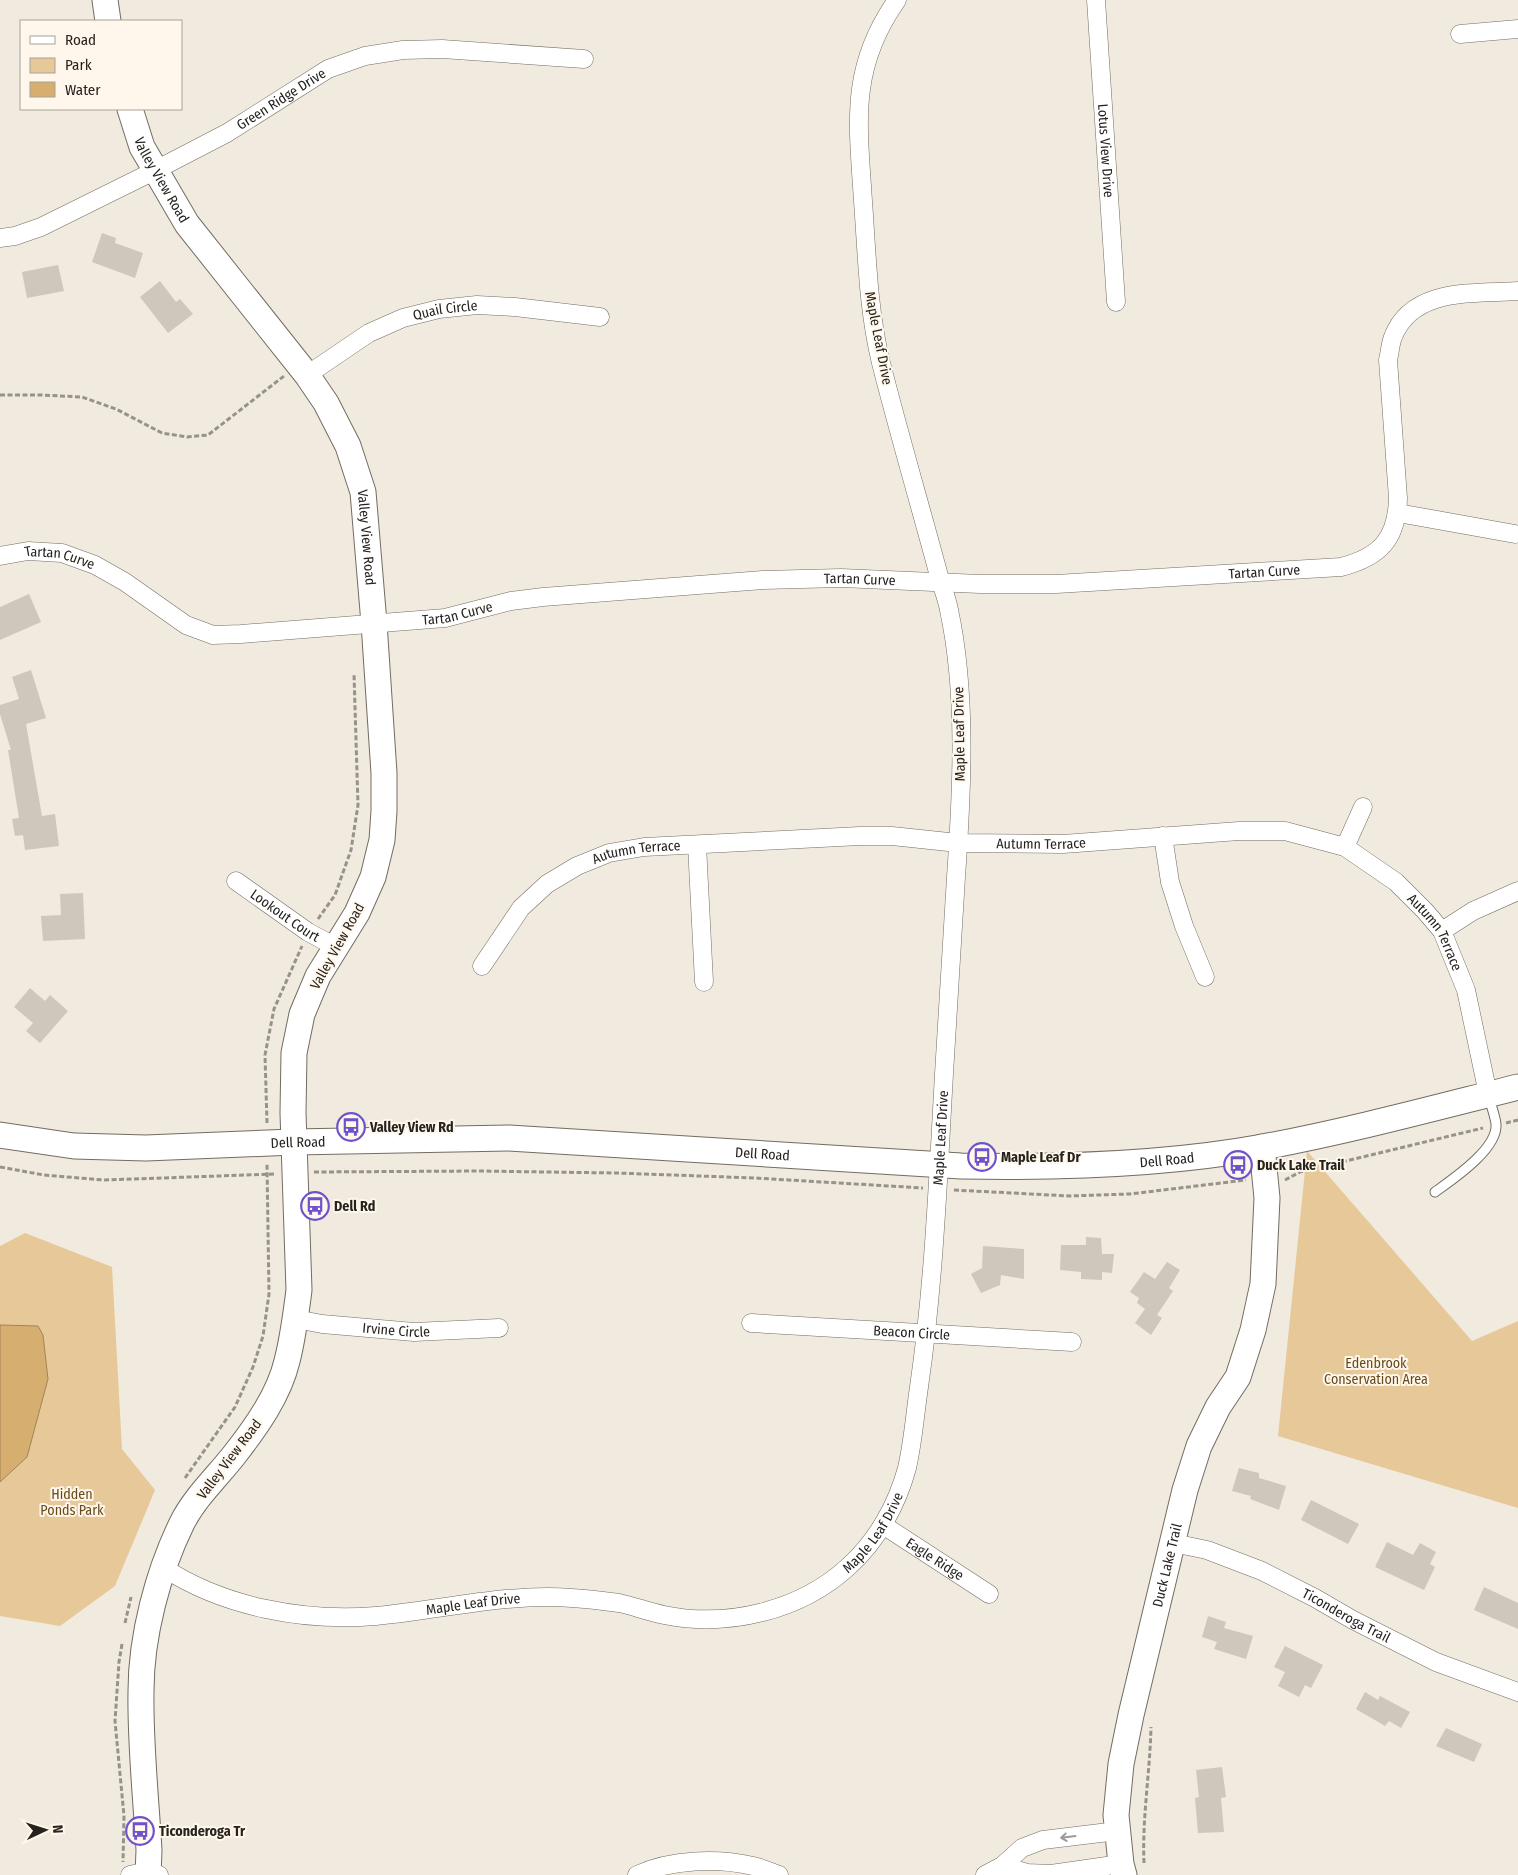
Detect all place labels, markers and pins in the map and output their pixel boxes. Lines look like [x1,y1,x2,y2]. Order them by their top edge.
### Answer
bus stop icon: Valley View Rd [336,1112,366,1142]
place label: Valley View Rd [369,1119,454,1136]
bus stop icon: Maple Leaf Dr [967,1142,997,1172]
place label: Maple Leaf Dr [1001,1149,1081,1166]
bus stop icon: Duck Lake Trail [1223,1150,1253,1180]
place label: Duck Lake Trail [1257,1157,1345,1174]
bus stop icon: Dell Rd [300,1191,330,1221]
place label: Dell Rd [334,1198,375,1215]
bus stop icon: Ticonderoga Tr [125,1816,155,1846]
place label: Ticonderoga Tr [159,1823,246,1840]

